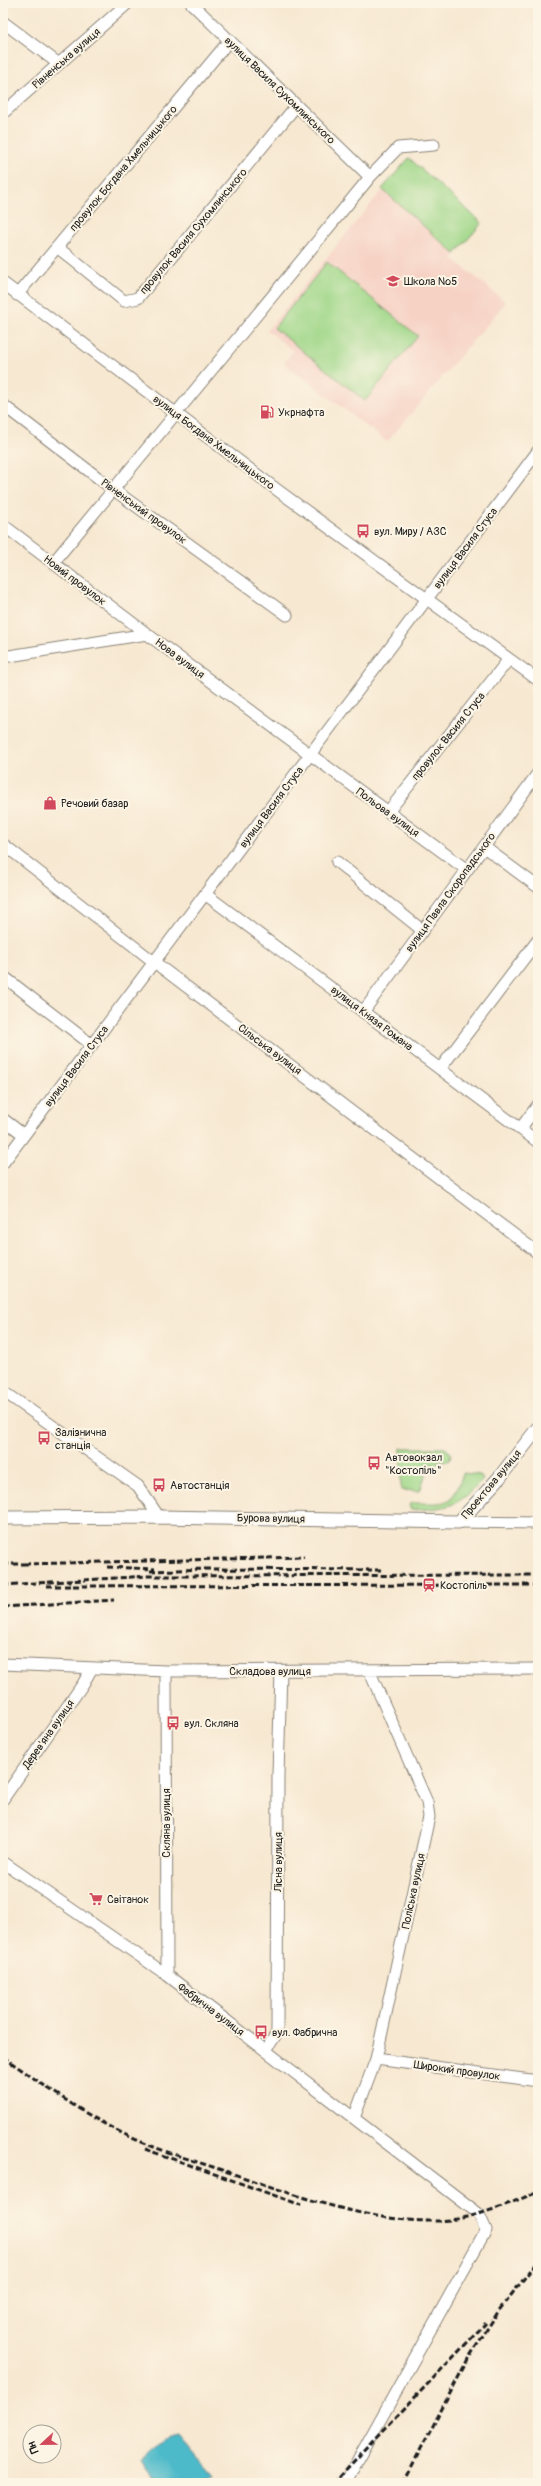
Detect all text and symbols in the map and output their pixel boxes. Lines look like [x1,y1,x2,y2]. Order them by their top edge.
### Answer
street label: Рівненська вулиця [30,25,103,91]
street label: вулиця Василя Сухомлинського [222,34,338,147]
street label: провулок Богдана Хмельницького [67,103,180,234]
street label: провулок Василя Сухомлинського [137,166,250,297]
school or university icon: Школа №5 [385,273,401,289]
place label: Школа №5 [404,275,457,288]
street label: вулиця Богдана Хмельницького [150,392,277,492]
fuel station icon: Укрнафта [259,404,275,420]
place label: Укрнафта [278,406,324,419]
street label: Рівненський провулок [98,476,189,547]
street label: вулиця Василя Стуса [431,505,500,591]
bus stop icon: вул. Миру / АЗС [355,523,371,539]
place label: вул. Миру / АЗС [374,525,447,538]
street label: Новий провулок [41,553,109,608]
street label: Нова вулиця [152,636,207,681]
street label: провулок Василя Стуса [409,690,488,783]
street label: вулиця Василя Стуса [237,764,306,850]
street label: Польова вулиця [354,785,422,840]
shop icon: Речовий базар [42,795,58,811]
place label: Речовий базар [61,797,128,810]
street label: вулиця Павла Скоропадського [403,830,498,955]
street label: вулиця Князя Романа [328,983,415,1054]
street label: Сільська вулиця [235,1021,304,1078]
street label: вулиця Василя Стуса [42,1023,111,1109]
place label: Залізнична станція [55,1426,106,1452]
bus stop icon: Залізнична станція [36,1430,52,1446]
street label: Проектова вулиця [459,1447,524,1521]
place label: Автовокзал "Костопіль" [385,1451,442,1477]
bus stop icon: Автовокзал "Костопіль" [366,1455,382,1471]
bus stop icon: Автостанція [151,1477,167,1493]
place label: Автостанція [170,1479,229,1492]
street label: Бурова вулиця [237,1511,305,1526]
station icon: Костопіль [421,1577,437,1593]
place label: Костопіль [440,1579,487,1592]
street label: Складова вулиця [229,1665,311,1678]
street label: Дерев'яна вулиця [19,1697,77,1772]
bus stop icon: вул. Скляна [165,1715,181,1731]
place label: вул. Скляна [184,1717,239,1730]
street label: Скляна вулиця [160,1788,173,1858]
street label: Лісна вулиця [272,1832,285,1893]
street label: Поліська вулиця [399,1852,428,1930]
supermarket icon: Світанок [88,1891,104,1907]
place label: Світанок [107,1893,149,1906]
street label: Фабрична вулиця [175,1980,247,2039]
bus stop icon: вул. Фабрична [253,2024,269,2040]
place label: вул. Фабрична [272,2026,337,2039]
street label: Широкий провулок [413,2058,501,2083]
north arrow [22,2424,62,2464]
text: Пн [25,2439,41,2456]

